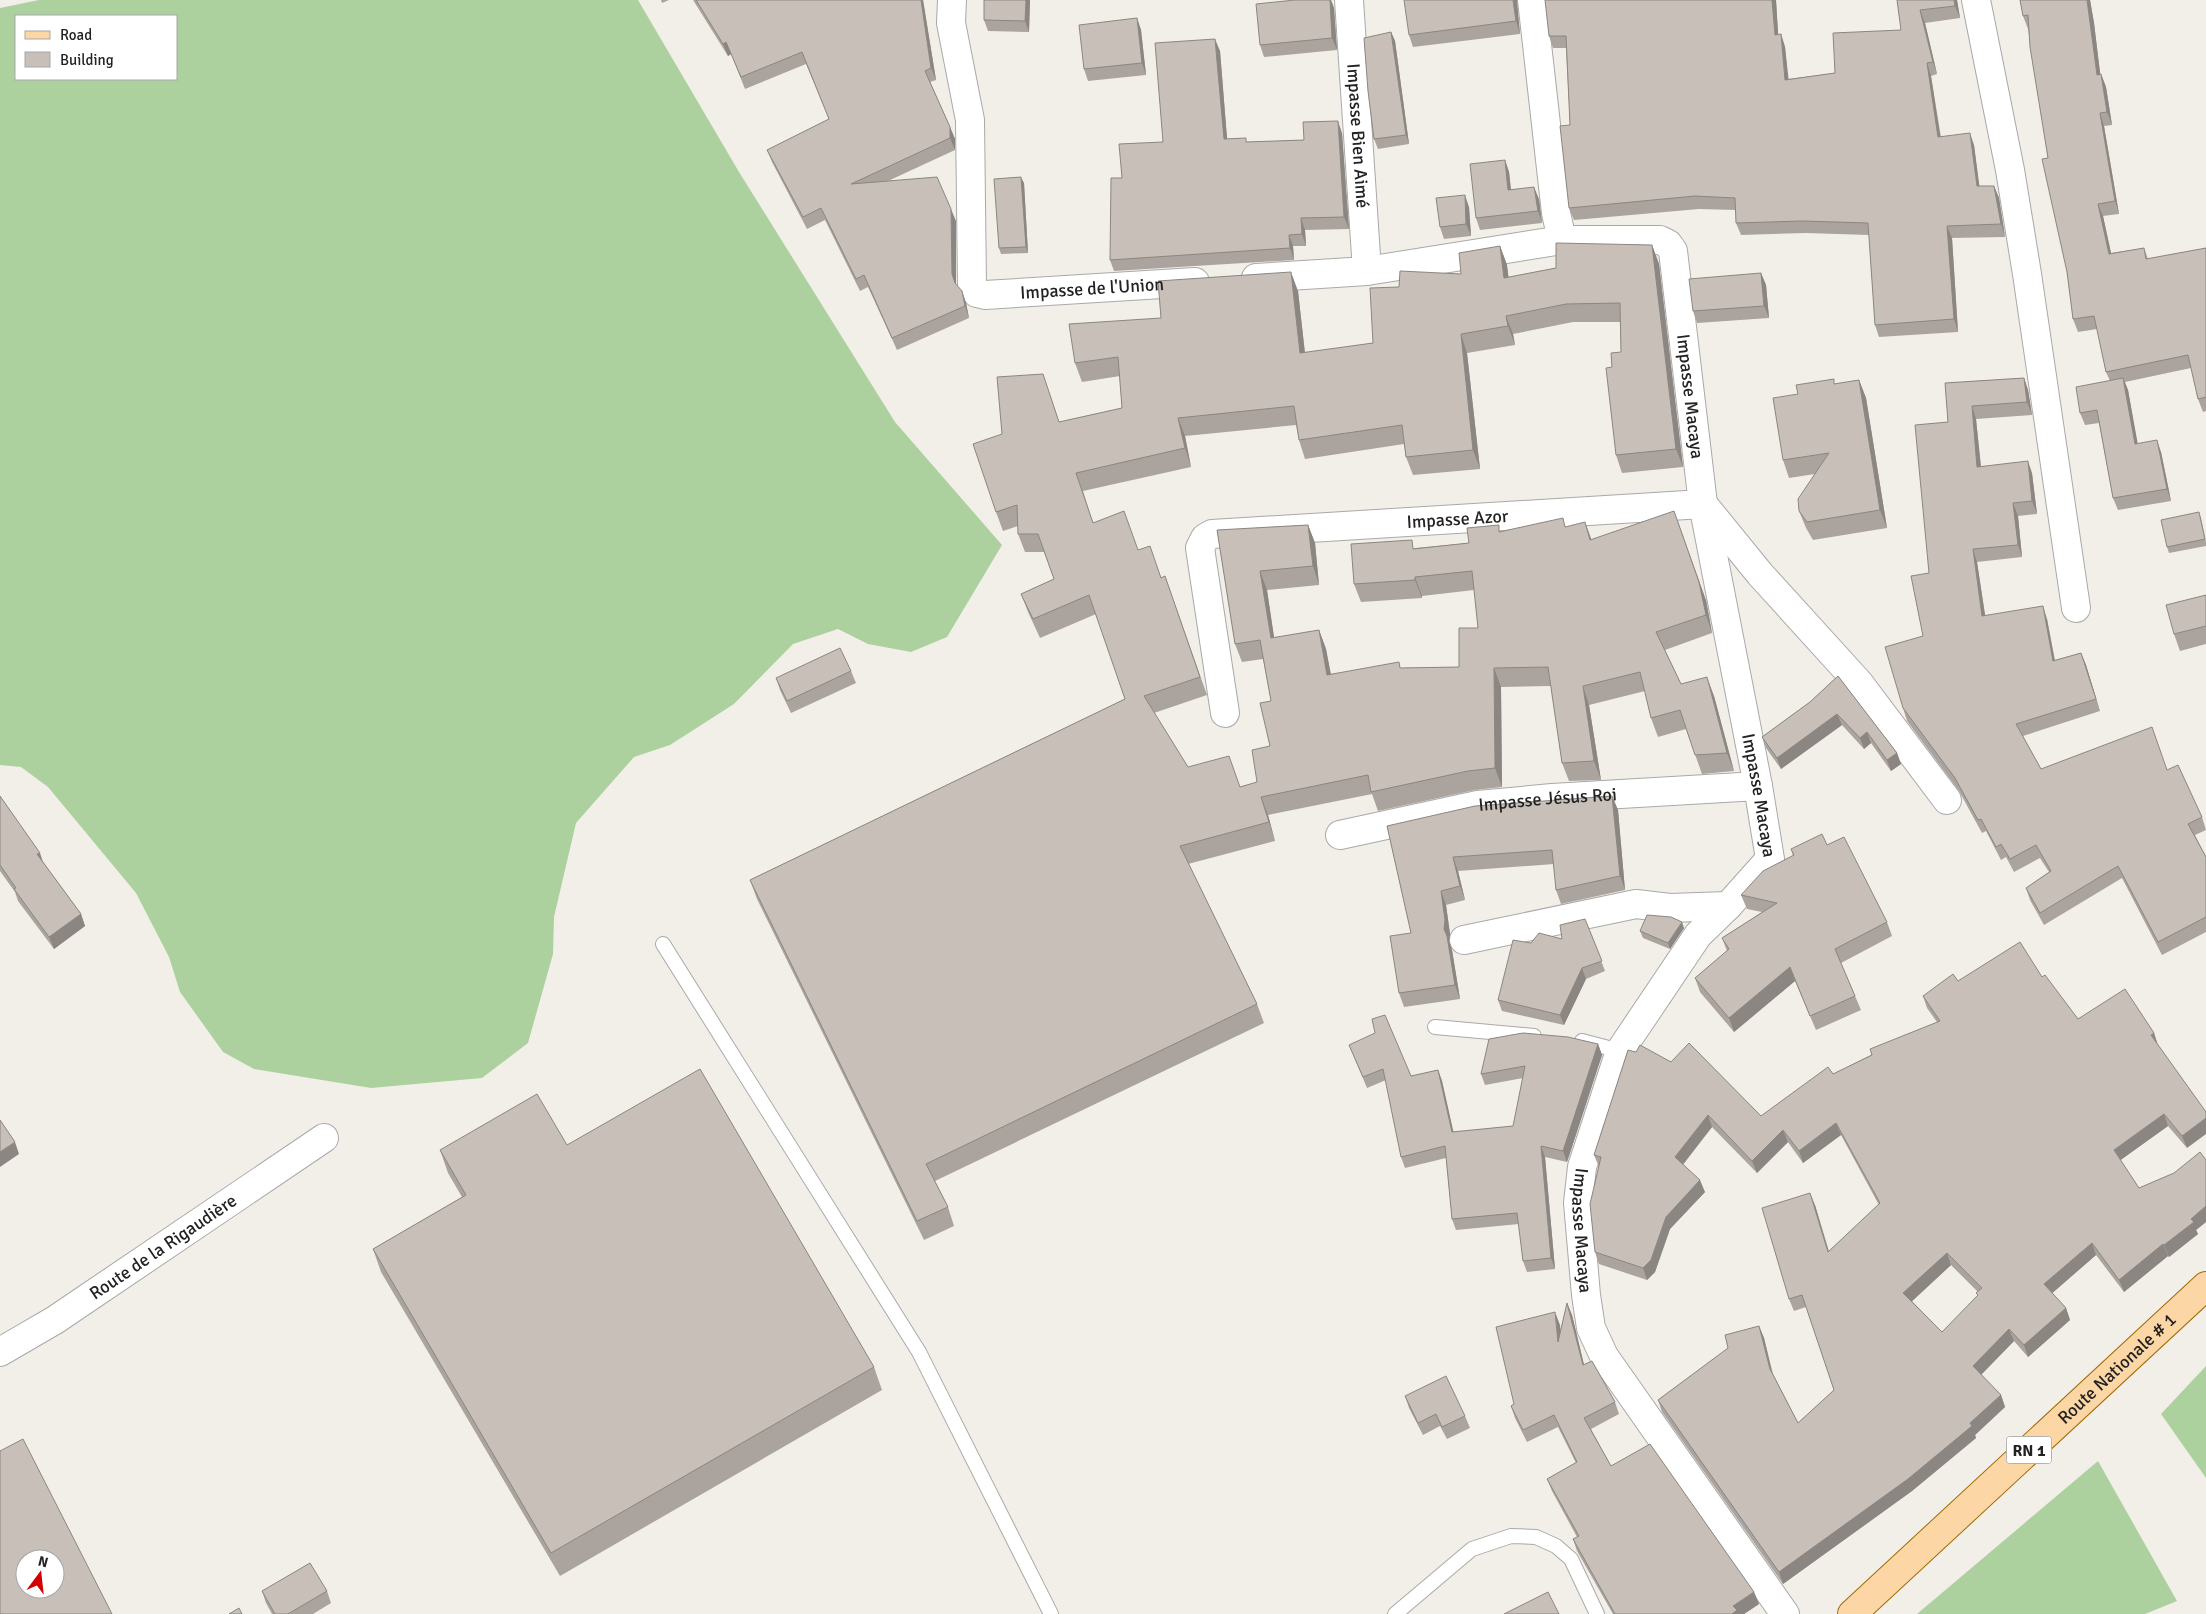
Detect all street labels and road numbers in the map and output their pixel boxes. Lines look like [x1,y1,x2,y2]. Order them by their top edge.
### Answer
street label: Impasse Bien Aimé [1342,63,1374,209]
street label: Impasse de l'Union [1019,273,1165,304]
street label: Impasse Macaya [1672,333,1709,460]
street label: Impasse Azor [1406,505,1509,533]
street label: Impasse Macaya [1737,732,1781,859]
street label: Impasse Jésus Roi [1477,783,1617,816]
street label: Impasse Macaya [1567,1167,1597,1294]
street label: Route de la Rigaudière [85,1189,241,1304]
street label: Route Nationale # 1 [2053,1309,2180,1429]
road number: RN 1 [2006,1436,2052,1464]

